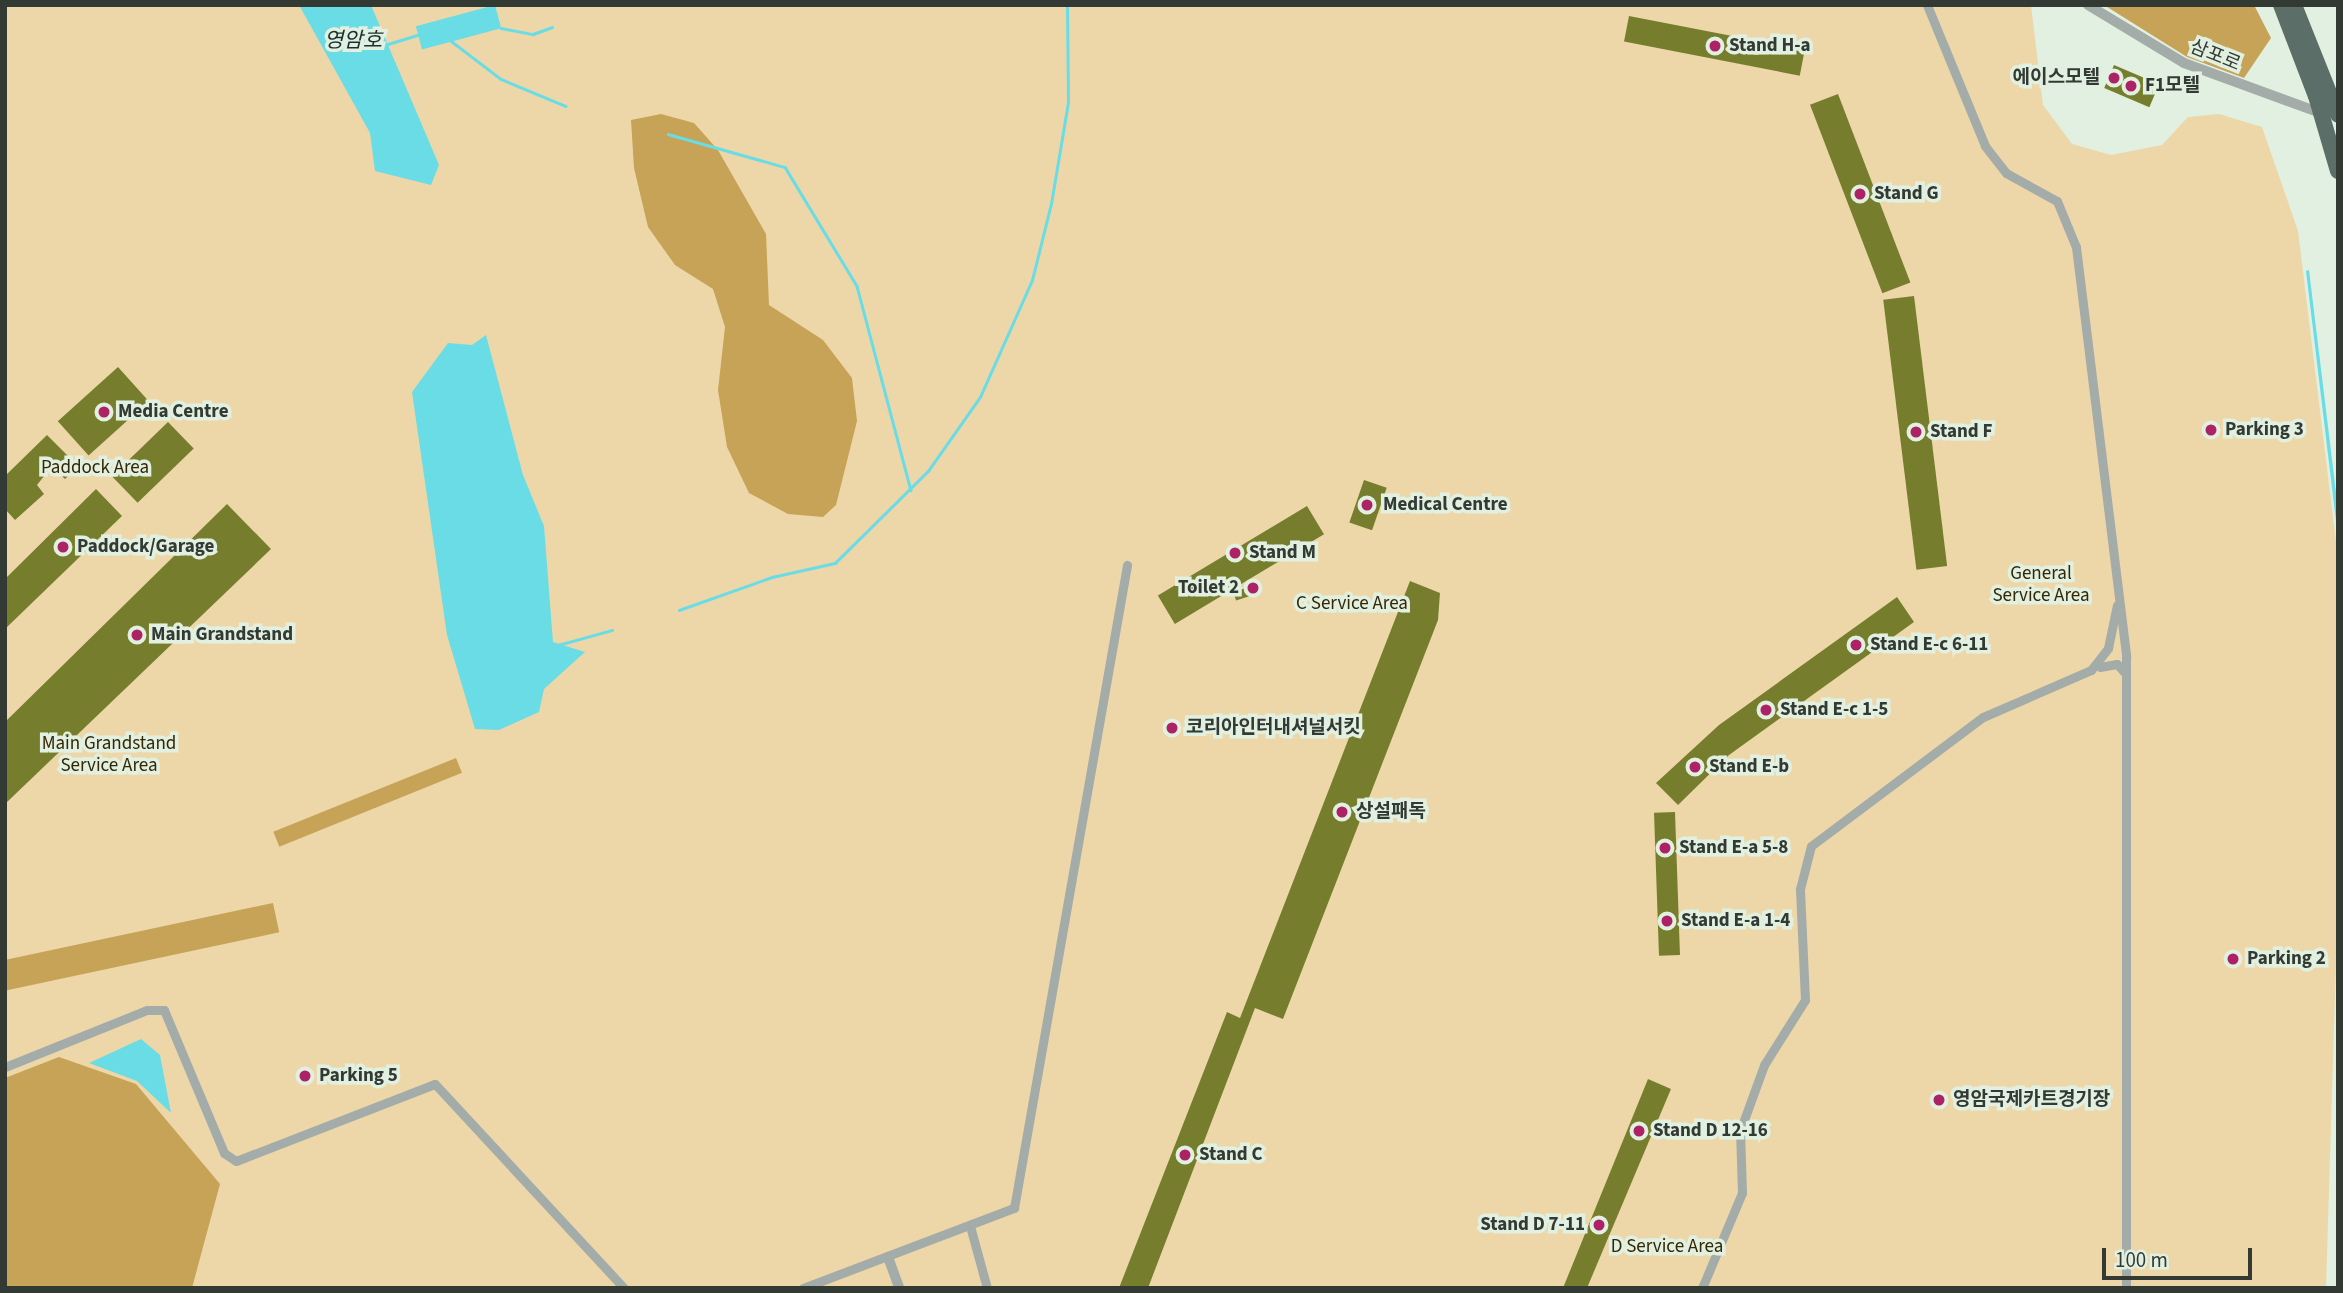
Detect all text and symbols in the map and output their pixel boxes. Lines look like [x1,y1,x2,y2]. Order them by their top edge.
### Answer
water label: 영암호 [324,27,382,53]
place label: Stand H-a [1729,35,1811,57]
street label: 삼포로 [2186,36,2244,76]
marker: Stand H-a [1707,38,1723,54]
place label: 에이스모텔 [2013,67,2100,89]
marker: 에이스모텔 [2106,70,2122,86]
place label: F1모텔 [2145,75,2200,97]
marker: F1모텔 [2123,78,2139,94]
place label: Stand G [1874,183,1939,205]
marker: Stand G [1852,186,1868,202]
place label: Media Centre [118,401,229,423]
marker: Media Centre [96,404,112,420]
place label: Parking 3 [2225,419,2304,441]
place label: Stand F [1930,421,1992,443]
marker: Parking 3 [2203,422,2219,438]
marker: Stand F [1908,424,1924,440]
park label: Paddock Area [41,457,149,479]
place label: Medical Centre [1383,494,1508,516]
marker: Medical Centre [1357,495,1377,515]
place label: Paddock/Garage [77,536,214,558]
marker: Paddock/Garage [55,539,71,555]
place label: Stand M [1249,542,1316,564]
marker: Stand M [1227,545,1243,561]
park label: General Service Area [1992,563,2090,607]
place label: Toilet 2 [1178,577,1239,599]
marker: Toilet 2 [1245,580,1261,596]
park label: C Service Area [1296,593,1408,615]
place label: Main Grandstand [151,624,293,646]
marker: Main Grandstand [129,627,145,643]
place label: Stand E-c 6-11 [1870,634,1988,656]
marker: Stand E-c 6-11 [1848,637,1864,653]
place label: Stand E-c 1-5 [1780,699,1888,721]
marker: Stand E-c 1-5 [1758,702,1774,718]
place label: 코리아인터내셔널서킷 [1186,717,1361,739]
marker: 코리아인터내셔널서킷 [1164,720,1180,736]
park label: Main Grandstand Service Area [42,733,176,777]
place label: Stand E-b [1709,756,1789,778]
marker: Stand E-b [1687,759,1703,775]
place label: 상설패독 [1356,801,1426,823]
marker: 상설패독 [1334,804,1350,820]
place label: Stand E-a 5-8 [1679,837,1788,859]
marker: Stand E-a 5-8 [1657,840,1673,856]
place label: Stand E-a 1-4 [1681,910,1790,932]
marker: Stand E-a 1-4 [1659,913,1675,929]
place label: Parking 2 [2247,948,2326,970]
marker: Parking 2 [2225,951,2241,967]
place label: Parking 5 [319,1065,398,1087]
marker: Parking 5 [297,1068,313,1084]
place label: 영암국제카트경기장 [1953,1089,2110,1111]
marker: 영암국제카트경기장 [1931,1092,1947,1108]
place label: Stand D 12-16 [1653,1120,1768,1142]
marker: Stand D 12-16 [1631,1123,1647,1139]
place label: Stand C [1199,1144,1263,1166]
marker: Stand C [1177,1147,1193,1163]
place label: Stand D 7-11 [1480,1214,1585,1236]
marker: Stand D 7-11 [1591,1217,1607,1233]
scale bar [2105,1234,2256,1278]
park label: D Service Area [1611,1236,1723,1258]
text: 100 m [2115,1245,2168,1275]

